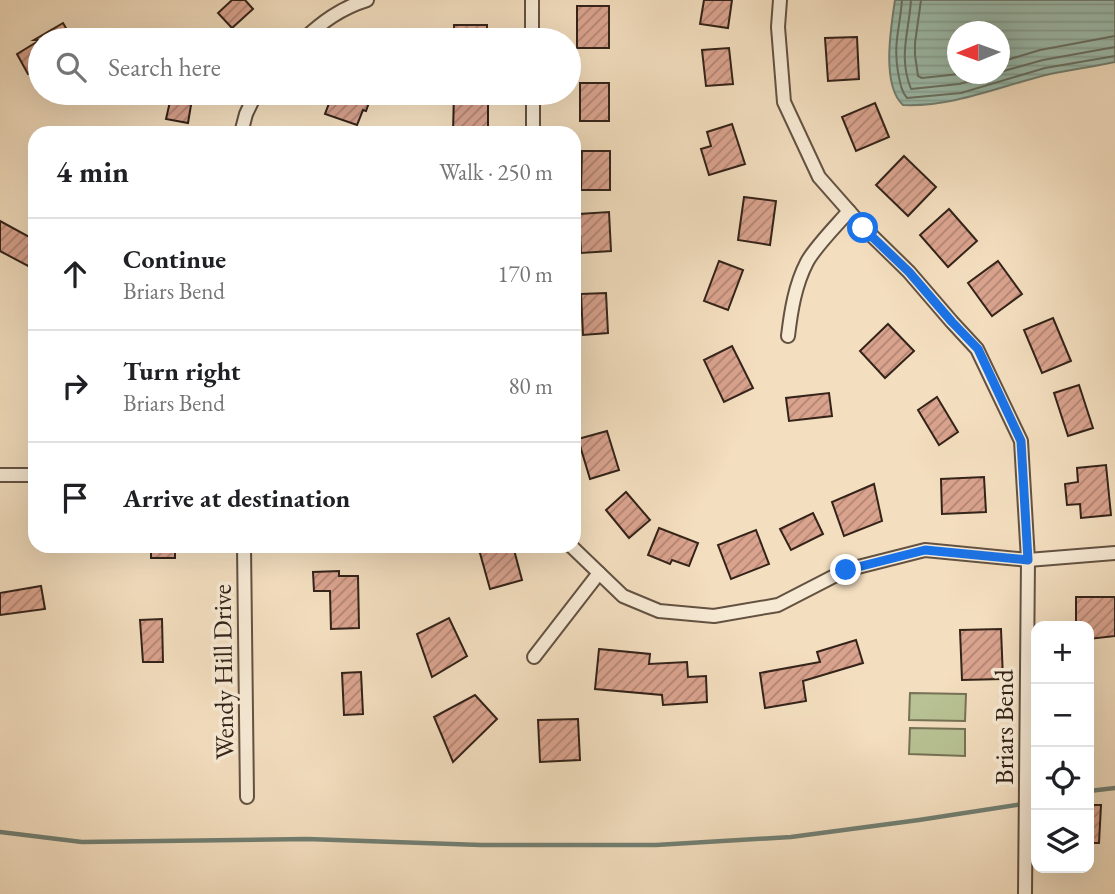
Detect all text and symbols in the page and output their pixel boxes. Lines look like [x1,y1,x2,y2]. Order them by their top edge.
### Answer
north arrow [947,21,1010,84]
search box [28,28,581,105]
icon: search [52,48,90,86]
text: Search here [108,50,221,84]
text: 4 min [56,152,129,191]
text: Walk · 250 m [439,157,553,187]
route start [847,212,878,243]
text: Continue [123,242,226,276]
icon: ahead [56,255,94,293]
text: 170 m [497,259,553,289]
text: Briars Bend [123,276,225,306]
text: Turn right [123,354,241,388]
icon: right [56,367,94,405]
text: 80 m [508,371,553,401]
text: Briars Bend [123,388,225,418]
icon: arrive [56,479,94,517]
text: Arrive at destination [123,481,350,515]
route end [830,554,861,585]
street label: Wendy Hill Drive [204,584,242,760]
map controls [1031,621,1094,873]
button: + [1031,621,1094,684]
street label: Briars Bend [987,669,1021,785]
button: − [1031,684,1094,747]
button: locate [1031,747,1094,810]
button: layers [1031,810,1094,873]

